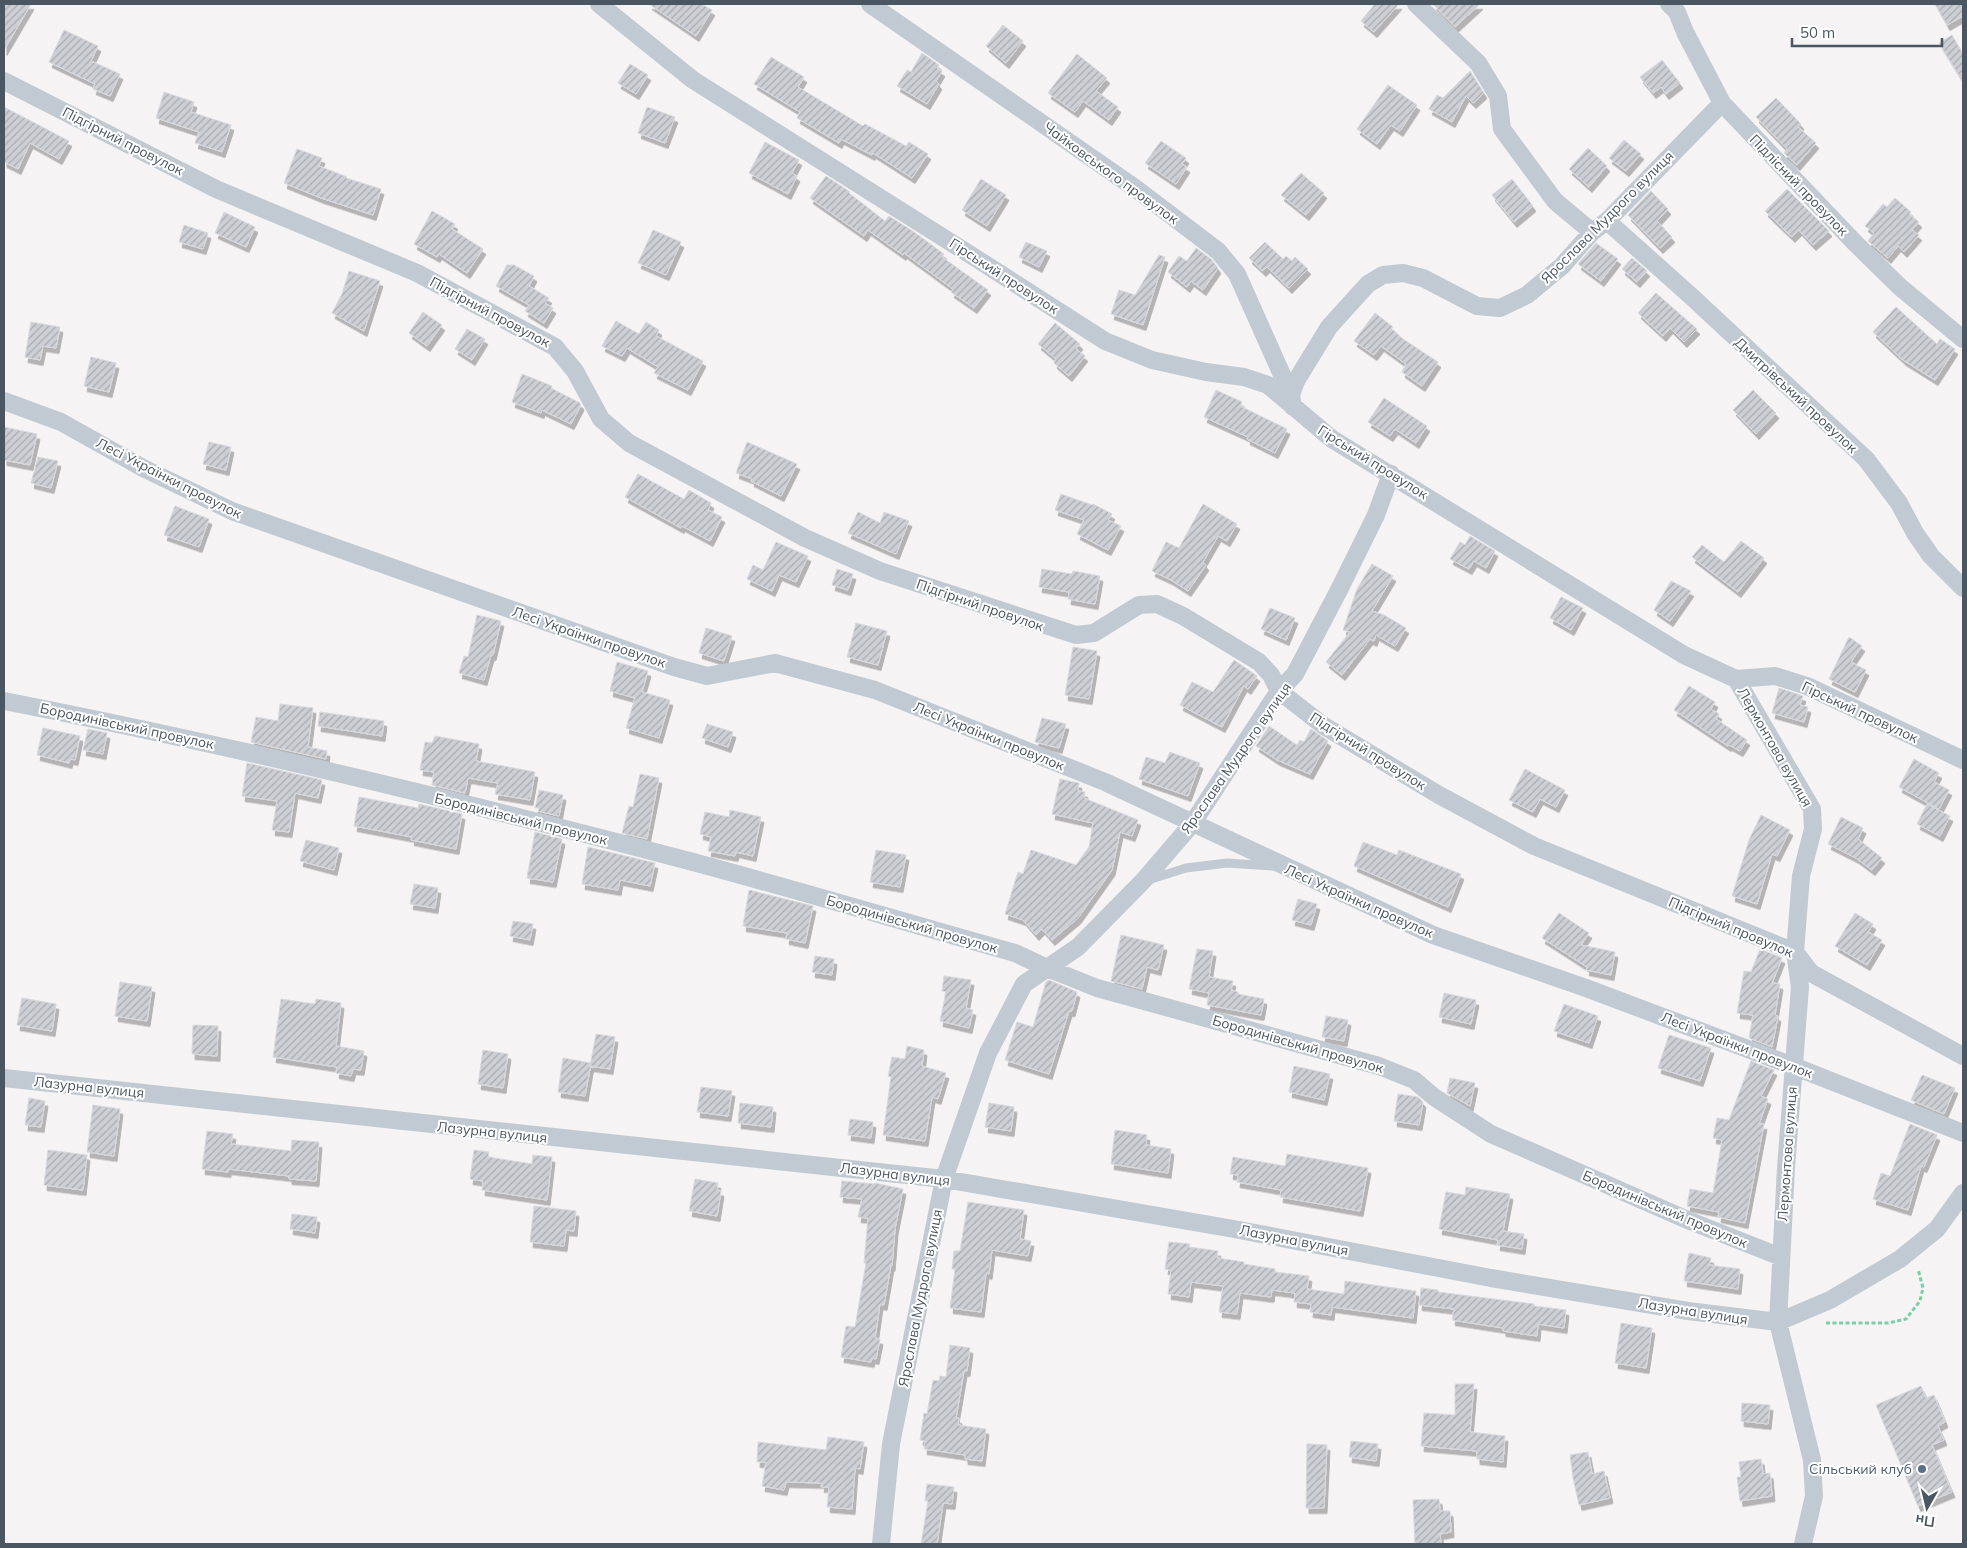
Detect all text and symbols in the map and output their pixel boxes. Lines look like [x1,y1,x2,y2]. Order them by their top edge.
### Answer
scale bar [1792,15,1942,47]
text: 50 m [1800,23,1835,42]
street label: Підгірний провулок [59,103,187,180]
street label: Чайковського провулок [1040,118,1182,228]
street label: Підлісний провулок [1746,131,1852,240]
street label: Ярослава Мудрого вулиця [1537,147,1677,287]
street label: Гірський провулок [946,234,1062,318]
street label: Підгірний провулок [427,273,554,351]
street label: Дмитрівський провулок [1731,333,1862,457]
street label: Гірський провулок [1315,421,1432,503]
street label: Лесі Українки провулок [93,433,245,523]
street label: Підгірний провулок [914,575,1046,635]
street label: Лесі Українки провулок [510,602,668,672]
street label: Гірський провулок [1799,677,1921,747]
street label: Ярослава Мудрого вулиця [1177,679,1295,837]
street label: Лермонтова вулиця [1733,684,1817,810]
street label: Лесі Українки провулок [911,697,1067,775]
street label: Бородинівський провулок [38,699,216,753]
street label: Підгірний провулок [1307,708,1430,794]
street label: Бородинівський провулок [433,789,610,849]
street label: Лесі Українки провулок [1282,860,1437,942]
street label: Бородинівський провулок [824,891,1000,957]
street label: Підгірний провулок [1666,893,1796,962]
street label: Лесі Українки провулок [1659,1008,1816,1082]
street label: Бородинівський провулок [1210,1011,1386,1077]
street label: Лазурна вулиця [33,1072,145,1102]
street label: Лермонтова вулиця [1773,1086,1801,1222]
street label: Лазурна вулиця [436,1117,548,1147]
street label: Лазурна вулиця [839,1158,951,1190]
street label: Бородинівський провулок [1580,1166,1751,1252]
street label: Ярослава Мудрого вулиця [894,1208,946,1388]
street label: Лазурна вулиця [1238,1221,1350,1259]
street label: Лазурна вулиця [1637,1293,1749,1329]
place label: Сільський клуб [1809,1460,1912,1478]
marker: Сільський клуб [1916,1463,1928,1475]
north arrow [1902,1483,1952,1533]
text: Пн [1914,1511,1936,1531]

